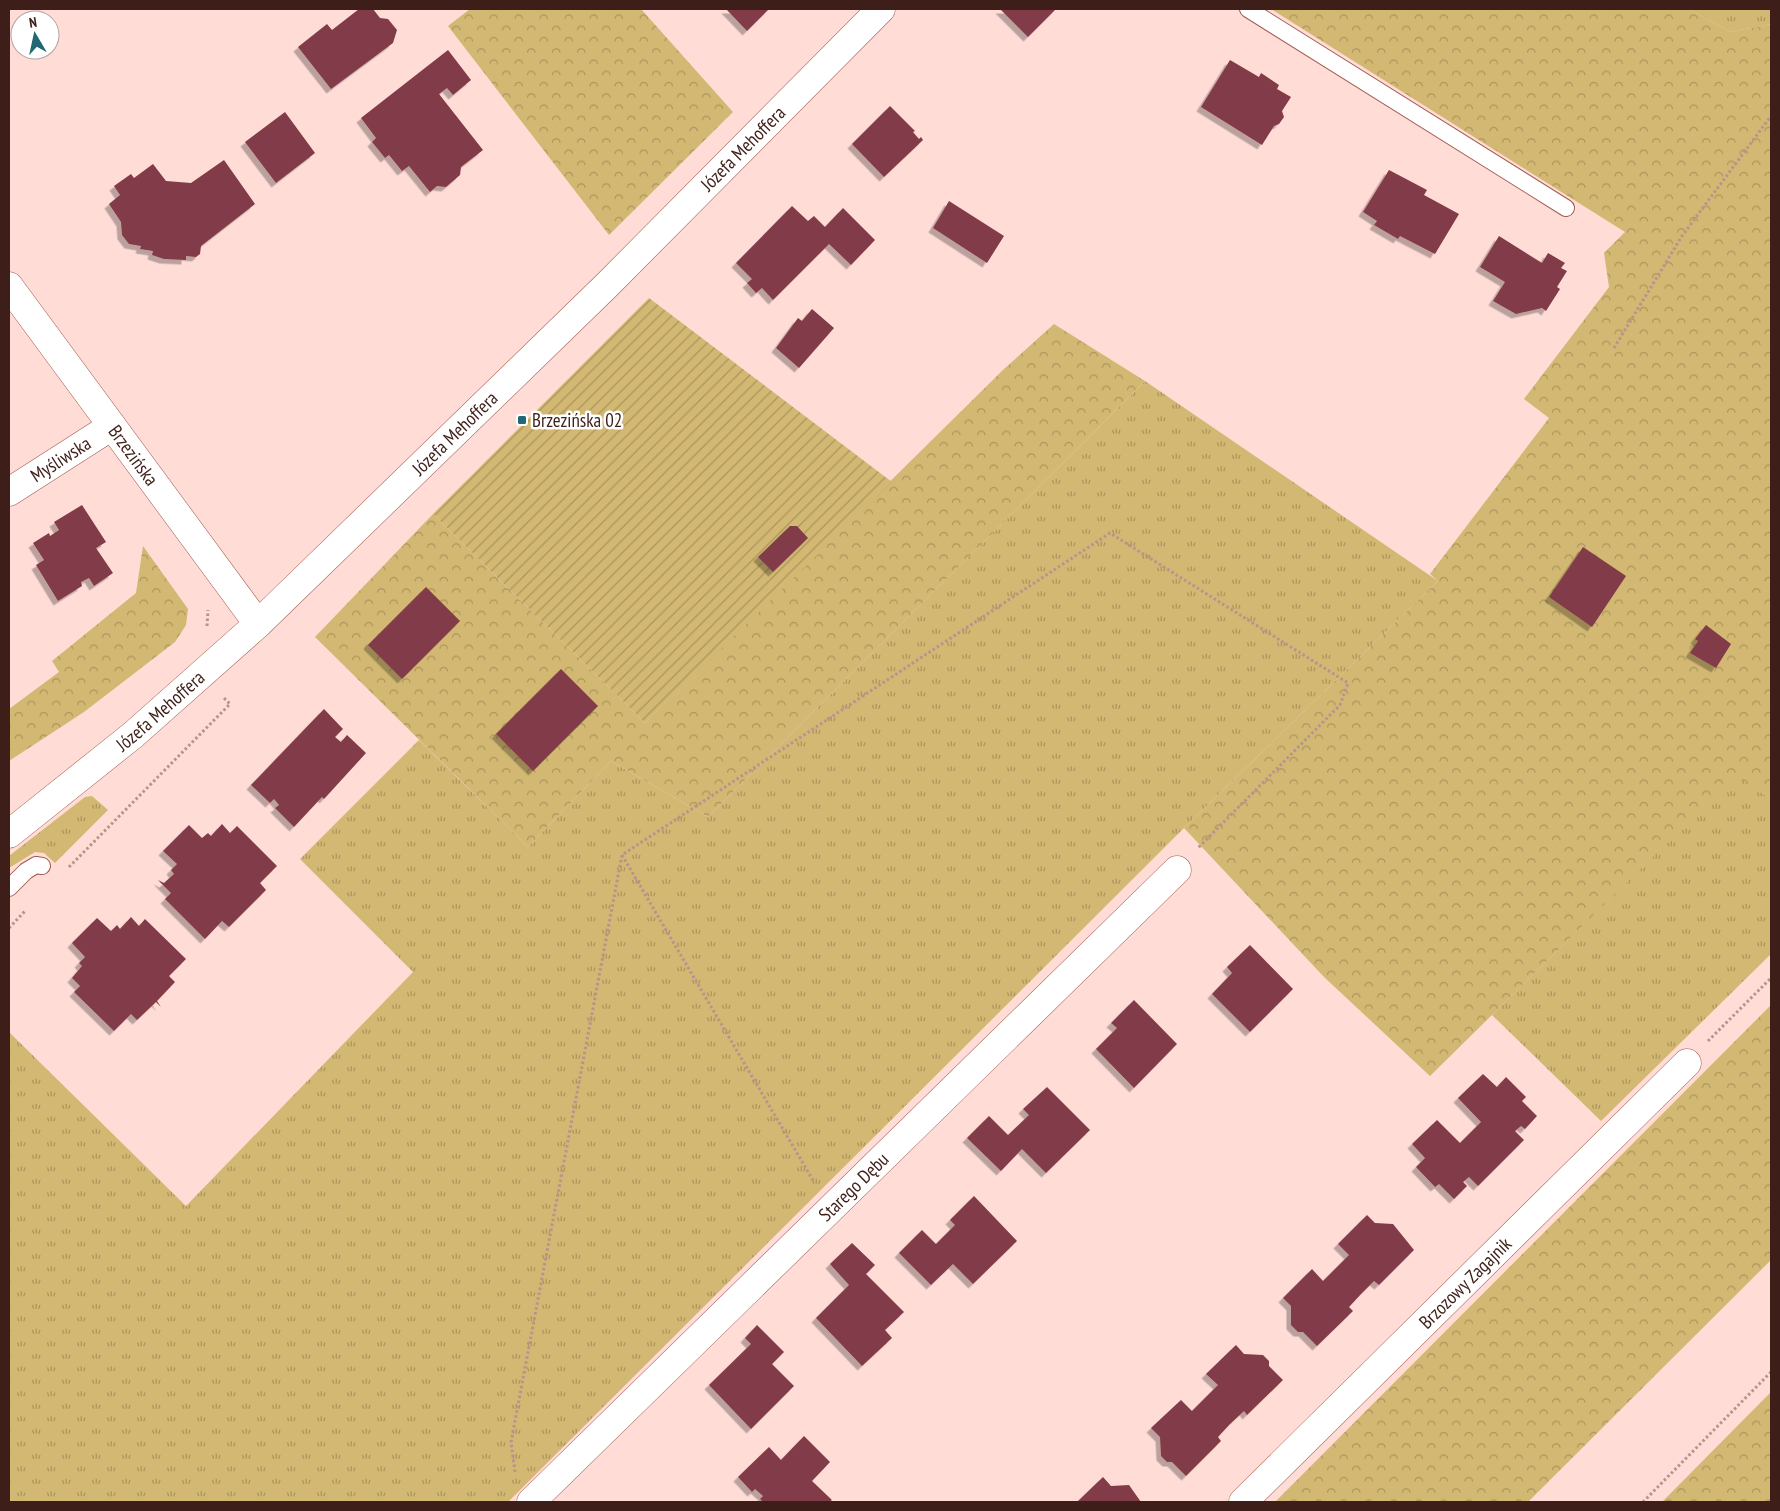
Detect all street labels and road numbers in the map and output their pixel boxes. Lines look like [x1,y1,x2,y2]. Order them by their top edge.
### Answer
street label: Józefa Mehoffera [695,101,790,197]
street label: Józefa Mehoffera [406,386,503,481]
street label: Brzezińska [103,420,164,490]
street label: Myśliwska [26,431,95,487]
street label: Józefa Mehoffera [110,665,209,757]
street label: Starego Dębu [813,1147,893,1226]
street label: Brzozowy Zagajnik [1414,1231,1517,1334]

